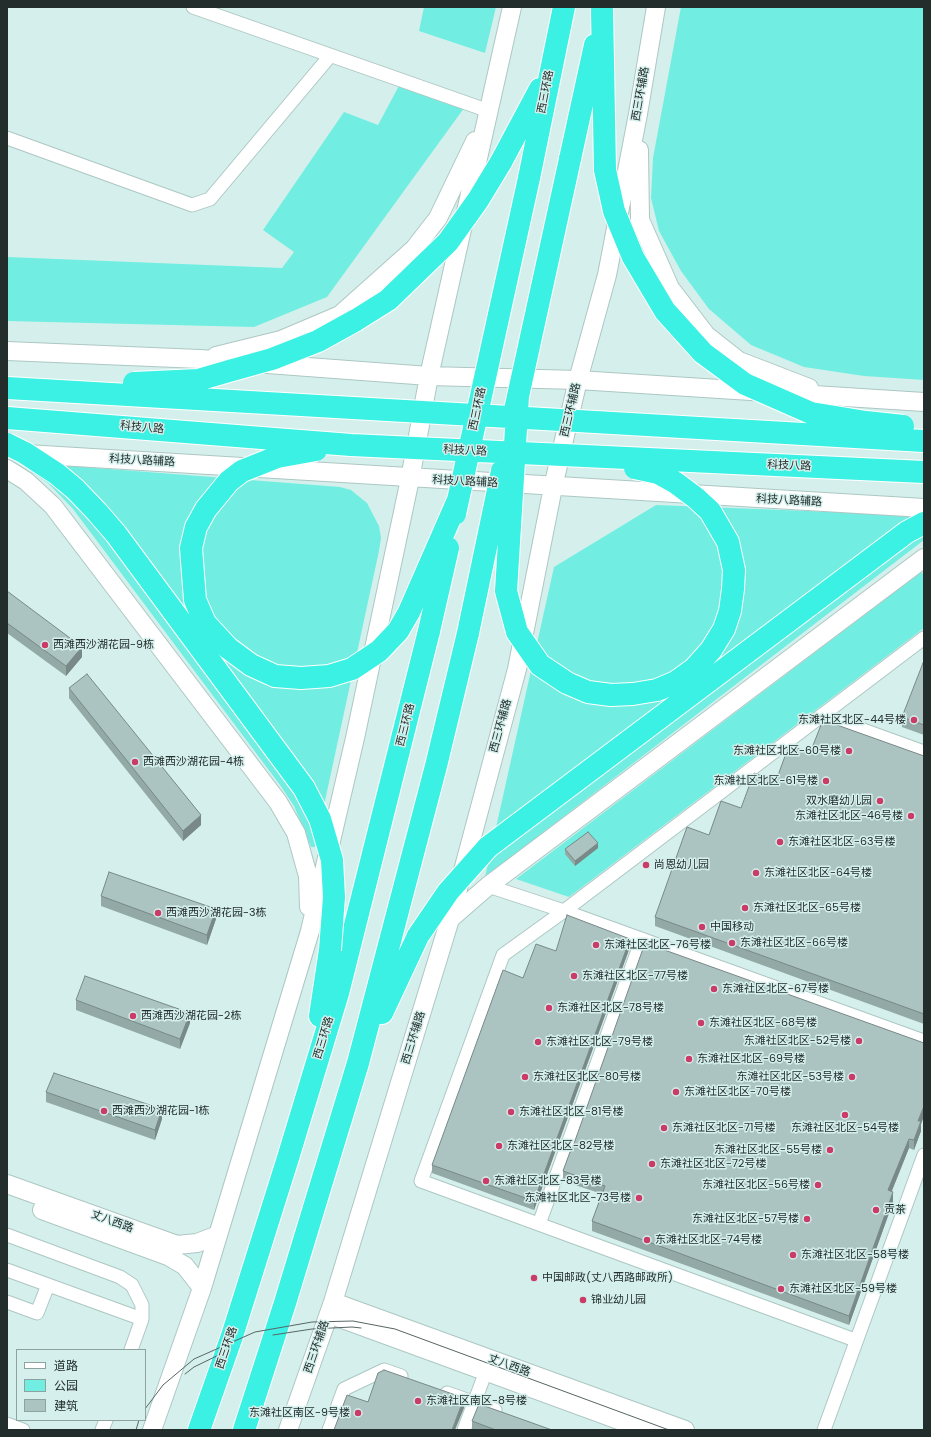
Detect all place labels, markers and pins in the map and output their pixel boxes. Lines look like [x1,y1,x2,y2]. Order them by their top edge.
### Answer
place label: 西滩西沙湖花园-9栋 [53,638,154,652]
marker: 西滩西沙湖花园-9栋 [40,640,50,650]
place label: 东滩社区北区-44号楼 [798,713,906,727]
marker: 东滩社区北区-44号楼 [909,715,919,725]
place label: 东滩社区北区-60号楼 [733,744,841,758]
marker: 东滩社区北区-60号楼 [844,746,854,756]
place label: 西滩西沙湖花园-4栋 [143,755,244,769]
marker: 西滩西沙湖花园-4栋 [130,757,140,767]
place label: 东滩社区北区-61号楼 [713,774,818,788]
marker: 东滩社区北区-61号楼 [821,776,831,786]
place label: 双水磨幼儿园 [806,794,872,808]
marker: 双水磨幼儿园 [875,796,885,806]
place label: 东滩社区北区-46号楼 [795,809,903,823]
marker: 东滩社区北区-46号楼 [906,811,916,821]
place label: 东滩社区北区-63号楼 [788,835,896,849]
marker: 东滩社区北区-63号楼 [775,837,785,847]
place label: 尚恩幼儿园 [654,858,709,872]
marker: 尚恩幼儿园 [641,860,651,870]
place label: 东滩社区北区-64号楼 [764,866,872,880]
marker: 东滩社区北区-64号楼 [751,868,761,878]
place label: 东滩社区北区-65号楼 [753,901,861,915]
marker: 东滩社区北区-65号楼 [740,903,750,913]
place label: 西滩西沙湖花园-3栋 [166,906,267,920]
marker: 西滩西沙湖花园-3栋 [153,908,163,918]
place label: 中国移动 [710,920,754,934]
marker: 中国移动 [697,922,707,932]
place label: 东滩社区北区-66号楼 [740,936,848,950]
place label: 东滩社区北区-76号楼 [604,938,711,952]
marker: 东滩社区北区-66号楼 [727,938,737,948]
marker: 东滩社区北区-76号楼 [591,940,601,950]
place label: 东滩社区北区-77号楼 [582,969,688,983]
marker: 东滩社区北区-77号楼 [569,971,579,981]
place label: 东滩社区北区-67号楼 [722,982,829,996]
marker: 东滩社区北区-67号楼 [709,984,719,994]
place label: 东滩社区北区-78号楼 [557,1001,664,1015]
marker: 东滩社区北区-78号楼 [544,1003,554,1013]
place label: 西滩西沙湖花园-2栋 [141,1009,241,1023]
marker: 西滩西沙湖花园-2栋 [128,1011,138,1021]
place label: 东滩社区北区-68号楼 [709,1016,817,1030]
marker: 东滩社区北区-68号楼 [696,1018,706,1028]
place label: 东滩社区北区-52号楼 [744,1034,851,1048]
place label: 东滩社区北区-79号楼 [546,1035,653,1049]
marker: 东滩社区北区-52号楼 [854,1036,864,1046]
marker: 东滩社区北区-79号楼 [533,1037,543,1047]
place label: 东滩社区北区-69号楼 [697,1052,805,1066]
marker: 东滩社区北区-69号楼 [684,1054,694,1064]
place label: 东滩社区北区-80号楼 [533,1070,641,1084]
place label: 东滩社区北区-53号楼 [737,1070,844,1084]
marker: 东滩社区北区-80号楼 [520,1072,530,1082]
marker: 东滩社区北区-53号楼 [847,1072,857,1082]
place label: 东滩社区北区-70号楼 [684,1085,791,1099]
marker: 东滩社区北区-70号楼 [671,1087,681,1097]
place label: 西滩西沙湖花园-1栋 [112,1104,210,1118]
place label: 东滩社区北区-81号楼 [519,1105,624,1119]
marker: 西滩西沙湖花园-1栋 [99,1106,109,1116]
marker: 东滩社区北区-81号楼 [506,1107,516,1117]
marker: 东滩社区北区-54号楼 [840,1110,850,1120]
place label: 东滩社区北区-71号楼 [672,1121,776,1135]
place label: 东滩社区北区-54号楼 [791,1121,899,1135]
marker: 东滩社区北区-71号楼 [659,1123,669,1133]
place label: 东滩社区北区-82号楼 [507,1139,614,1153]
marker: 东滩社区北区-82号楼 [494,1141,504,1151]
place label: 东滩社区北区-55号楼 [714,1143,822,1157]
marker: 东滩社区北区-55号楼 [825,1145,835,1155]
place label: 东滩社区北区-72号楼 [660,1157,766,1171]
marker: 东滩社区北区-72号楼 [647,1159,657,1169]
place label: 东滩社区北区-83号楼 [494,1174,601,1188]
marker: 东滩社区北区-83号楼 [481,1176,491,1186]
place label: 东滩社区北区-56号楼 [702,1178,810,1192]
marker: 东滩社区北区-56号楼 [813,1180,823,1190]
place label: 东滩社区北区-73号楼 [524,1191,631,1205]
marker: 东滩社区北区-73号楼 [634,1193,644,1203]
place label: 贡茶 [884,1203,906,1217]
marker: 贡茶 [871,1205,881,1215]
place label: 东滩社区北区-57号楼 [692,1212,799,1226]
marker: 东滩社区北区-57号楼 [802,1214,812,1224]
place label: 东滩社区北区-74号楼 [655,1233,762,1247]
marker: 东滩社区北区-74号楼 [642,1235,652,1245]
place label: 东滩社区北区-58号楼 [801,1248,909,1262]
marker: 东滩社区北区-58号楼 [788,1250,798,1260]
place label: 中国邮政(丈八西路邮政所) [542,1271,673,1285]
marker: 中国邮政(丈八西路邮政所) [529,1273,539,1283]
place label: 东滩社区北区-59号楼 [789,1282,897,1296]
marker: 东滩社区北区-59号楼 [776,1284,786,1294]
place label: 锦业幼儿园 [591,1293,646,1307]
marker: 锦业幼儿园 [578,1295,588,1305]
place label: 东滩社区南区-8号楼 [426,1394,527,1408]
marker: 东滩社区南区-8号楼 [413,1396,423,1406]
place label: 东滩社区南区-9号楼 [249,1406,350,1420]
marker: 东滩社区南区-9号楼 [353,1408,363,1418]

